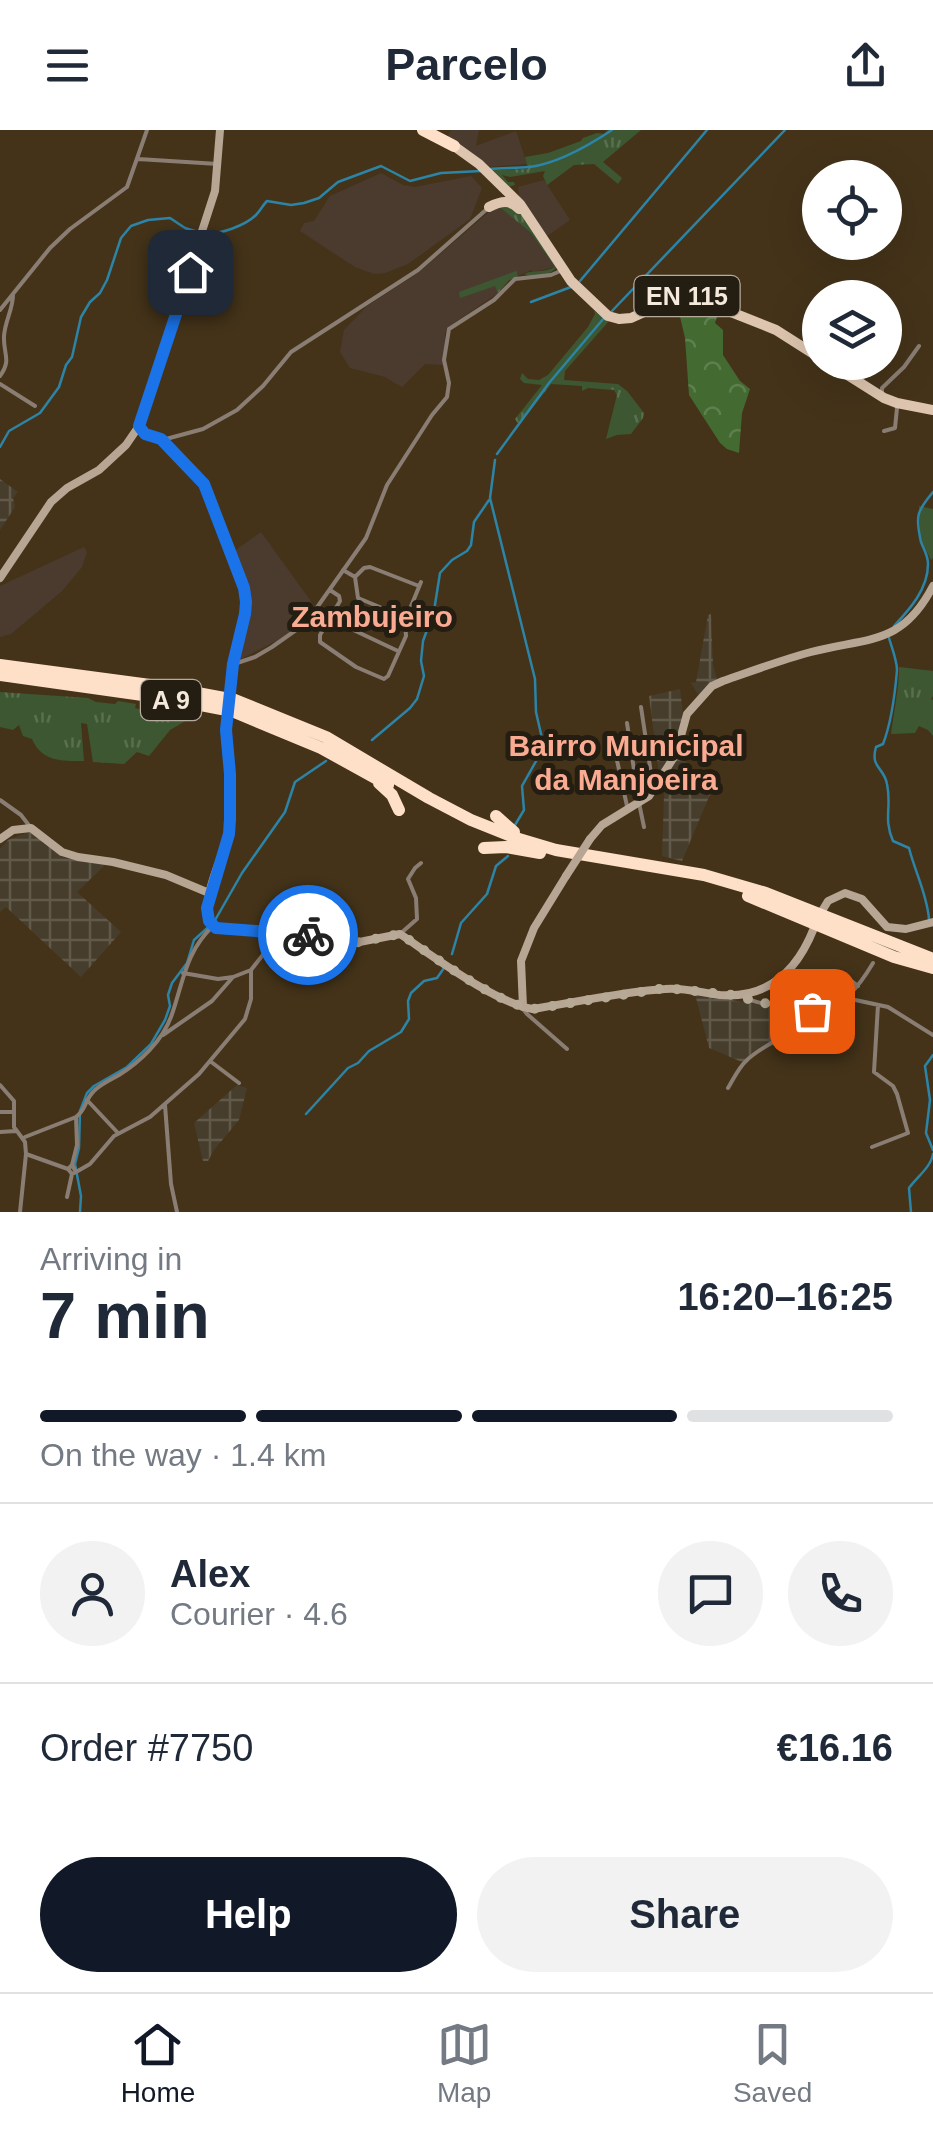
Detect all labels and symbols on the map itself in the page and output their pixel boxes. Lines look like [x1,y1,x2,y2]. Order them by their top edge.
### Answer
pin [148,230,233,315]
road number: EN 115 [634,276,740,316]
district label: Zambujeiro [291,600,453,633]
road number: A 9 [141,680,201,720]
district label: Bairro Municipal da Manjoeira [508,729,744,796]
courier [258,885,358,985]
pin [770,969,855,1054]

